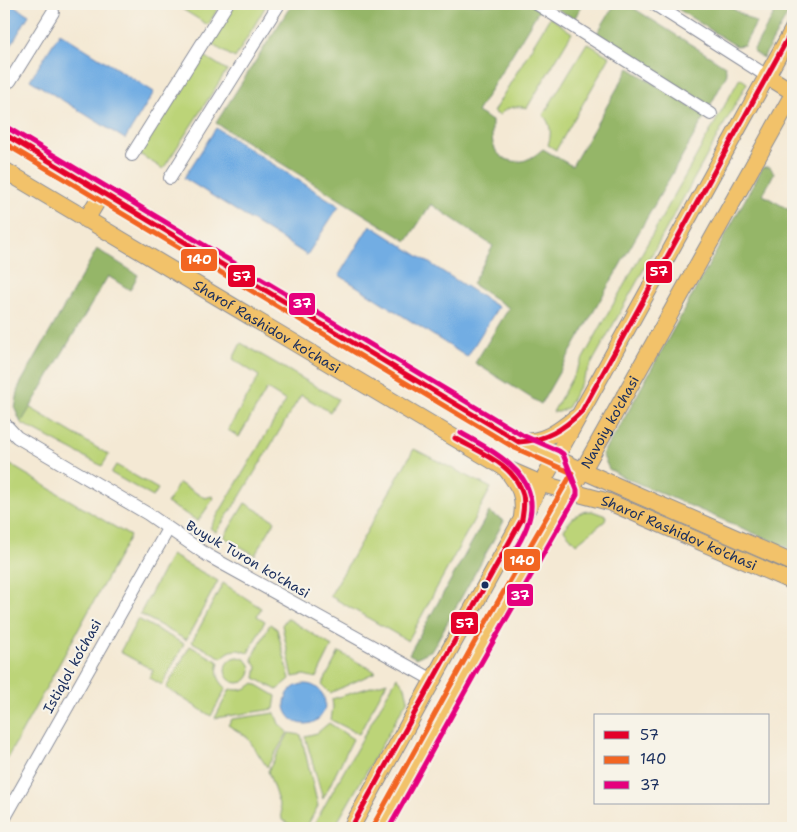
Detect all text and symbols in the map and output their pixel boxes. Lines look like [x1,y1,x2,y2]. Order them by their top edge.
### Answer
line badge: 140 [180,248,218,272]
text: 140 [186,250,212,268]
line badge: 57 [645,260,673,284]
text: 57 [650,262,668,280]
line badge: 57 [227,264,256,288]
text: 57 [233,267,251,285]
street label: Sharof Rashidov ko'chasi [190,276,344,377]
line badge: 37 [288,292,316,316]
text: 37 [292,294,312,312]
street label: Navoiy ko'chasi [577,373,643,472]
street label: Sharof Rashidov ko'chasi [599,491,760,574]
street label: Buyuk Turon ko'chasi [183,516,313,602]
line badge: 140 [503,548,541,572]
text: 140 [509,551,535,569]
unlabelled marker [480,580,490,590]
line badge: 37 [506,583,534,607]
text: 37 [510,586,530,604]
line badge: 57 [450,611,479,635]
text: 57 [456,614,474,632]
street label: Istiqlol ko‘chasi [39,616,105,716]
legend [594,714,770,804]
text: 57 [640,725,659,745]
text: 140 [640,749,666,769]
text: 37 [640,775,660,795]

